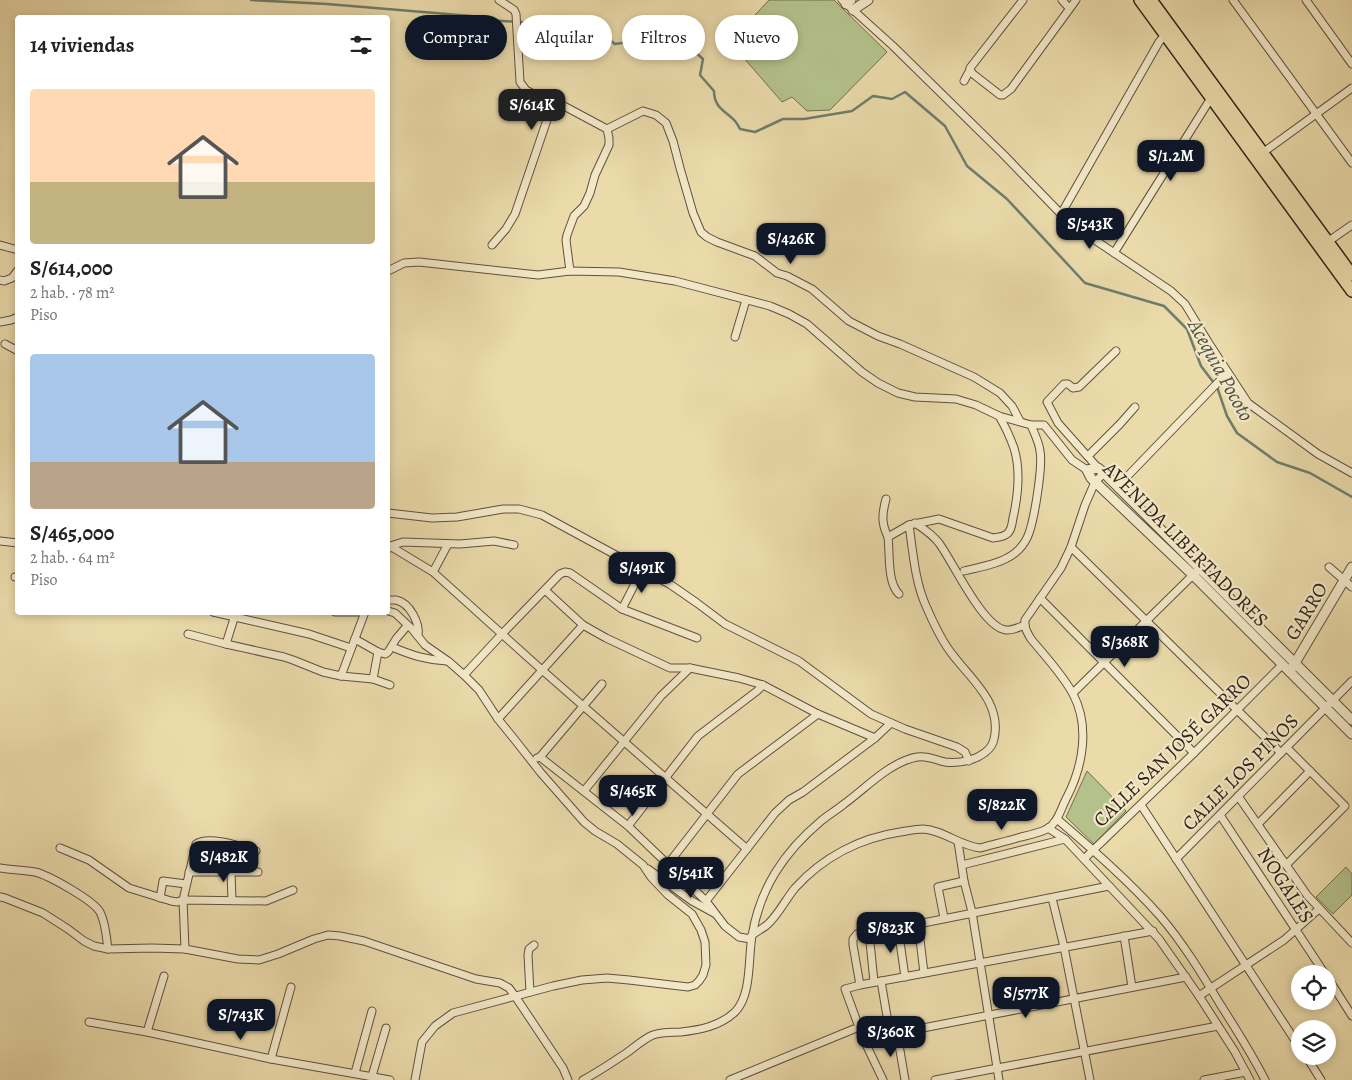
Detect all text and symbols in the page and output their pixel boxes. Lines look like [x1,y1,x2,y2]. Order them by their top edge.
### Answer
chip: Comprar [405,15,507,60]
chip: Alquilar [517,15,612,60]
chip: Filtros [622,15,705,60]
chip: Nuevo [715,15,798,60]
text: 14 viviendas [30,31,134,59]
icon: filters [347,31,375,59]
pin: S/614K [491,88,573,131]
text: S/614K [509,94,555,116]
icon: home [158,122,248,212]
pin: S/1.2M [1130,140,1212,182]
text: S/1.2M [1148,145,1194,167]
pin: S/543K [1049,208,1131,250]
text: S/543K [1067,213,1113,235]
pin: S/426K [750,222,832,265]
text: S/426K [767,228,815,250]
text: S/614,000 [30,254,113,282]
text: 2 hab. · 78 m² [30,282,115,304]
text: Piso [30,304,58,326]
water label: Acequia Pocoto [1181,313,1261,426]
icon: home [158,387,248,477]
street label: AVENIDA LIBERTADORES [1096,455,1274,633]
text: S/465,000 [30,519,114,547]
text: 2 hab. · 64 m² [30,547,115,569]
pin: S/491K [601,552,683,594]
text: S/491K [619,557,665,579]
text: Piso [30,569,58,591]
street label: GARRO [1279,577,1334,645]
pin: S/368K [1084,626,1166,668]
text: S/368K [1102,631,1148,653]
street label: CALLE SAN JOSÉ GARRO [1087,668,1257,833]
street label: CALLE LOS PINOS [1176,708,1305,837]
pin: S/465K [592,774,674,817]
text: S/465K [610,780,656,802]
pin: S/822K [961,788,1043,831]
text: S/822K [978,794,1026,816]
pin: S/482K [183,840,265,883]
street label: NOGALES [1251,842,1320,928]
text: S/482K [200,846,248,868]
pin: S/541K [650,856,732,899]
text: S/541K [669,862,713,884]
pin: S/823K [850,912,932,954]
text: S/823K [868,917,914,939]
map controls [1291,965,1336,1065]
button: locate [1291,965,1336,1010]
pin: S/577K [985,976,1067,1019]
text: S/577K [1004,982,1048,1004]
pin: S/743K [200,998,282,1041]
text: S/743K [218,1004,264,1026]
pin: S/360K [850,1016,932,1058]
button: layers [1291,1020,1336,1065]
text: S/360K [868,1021,914,1043]

